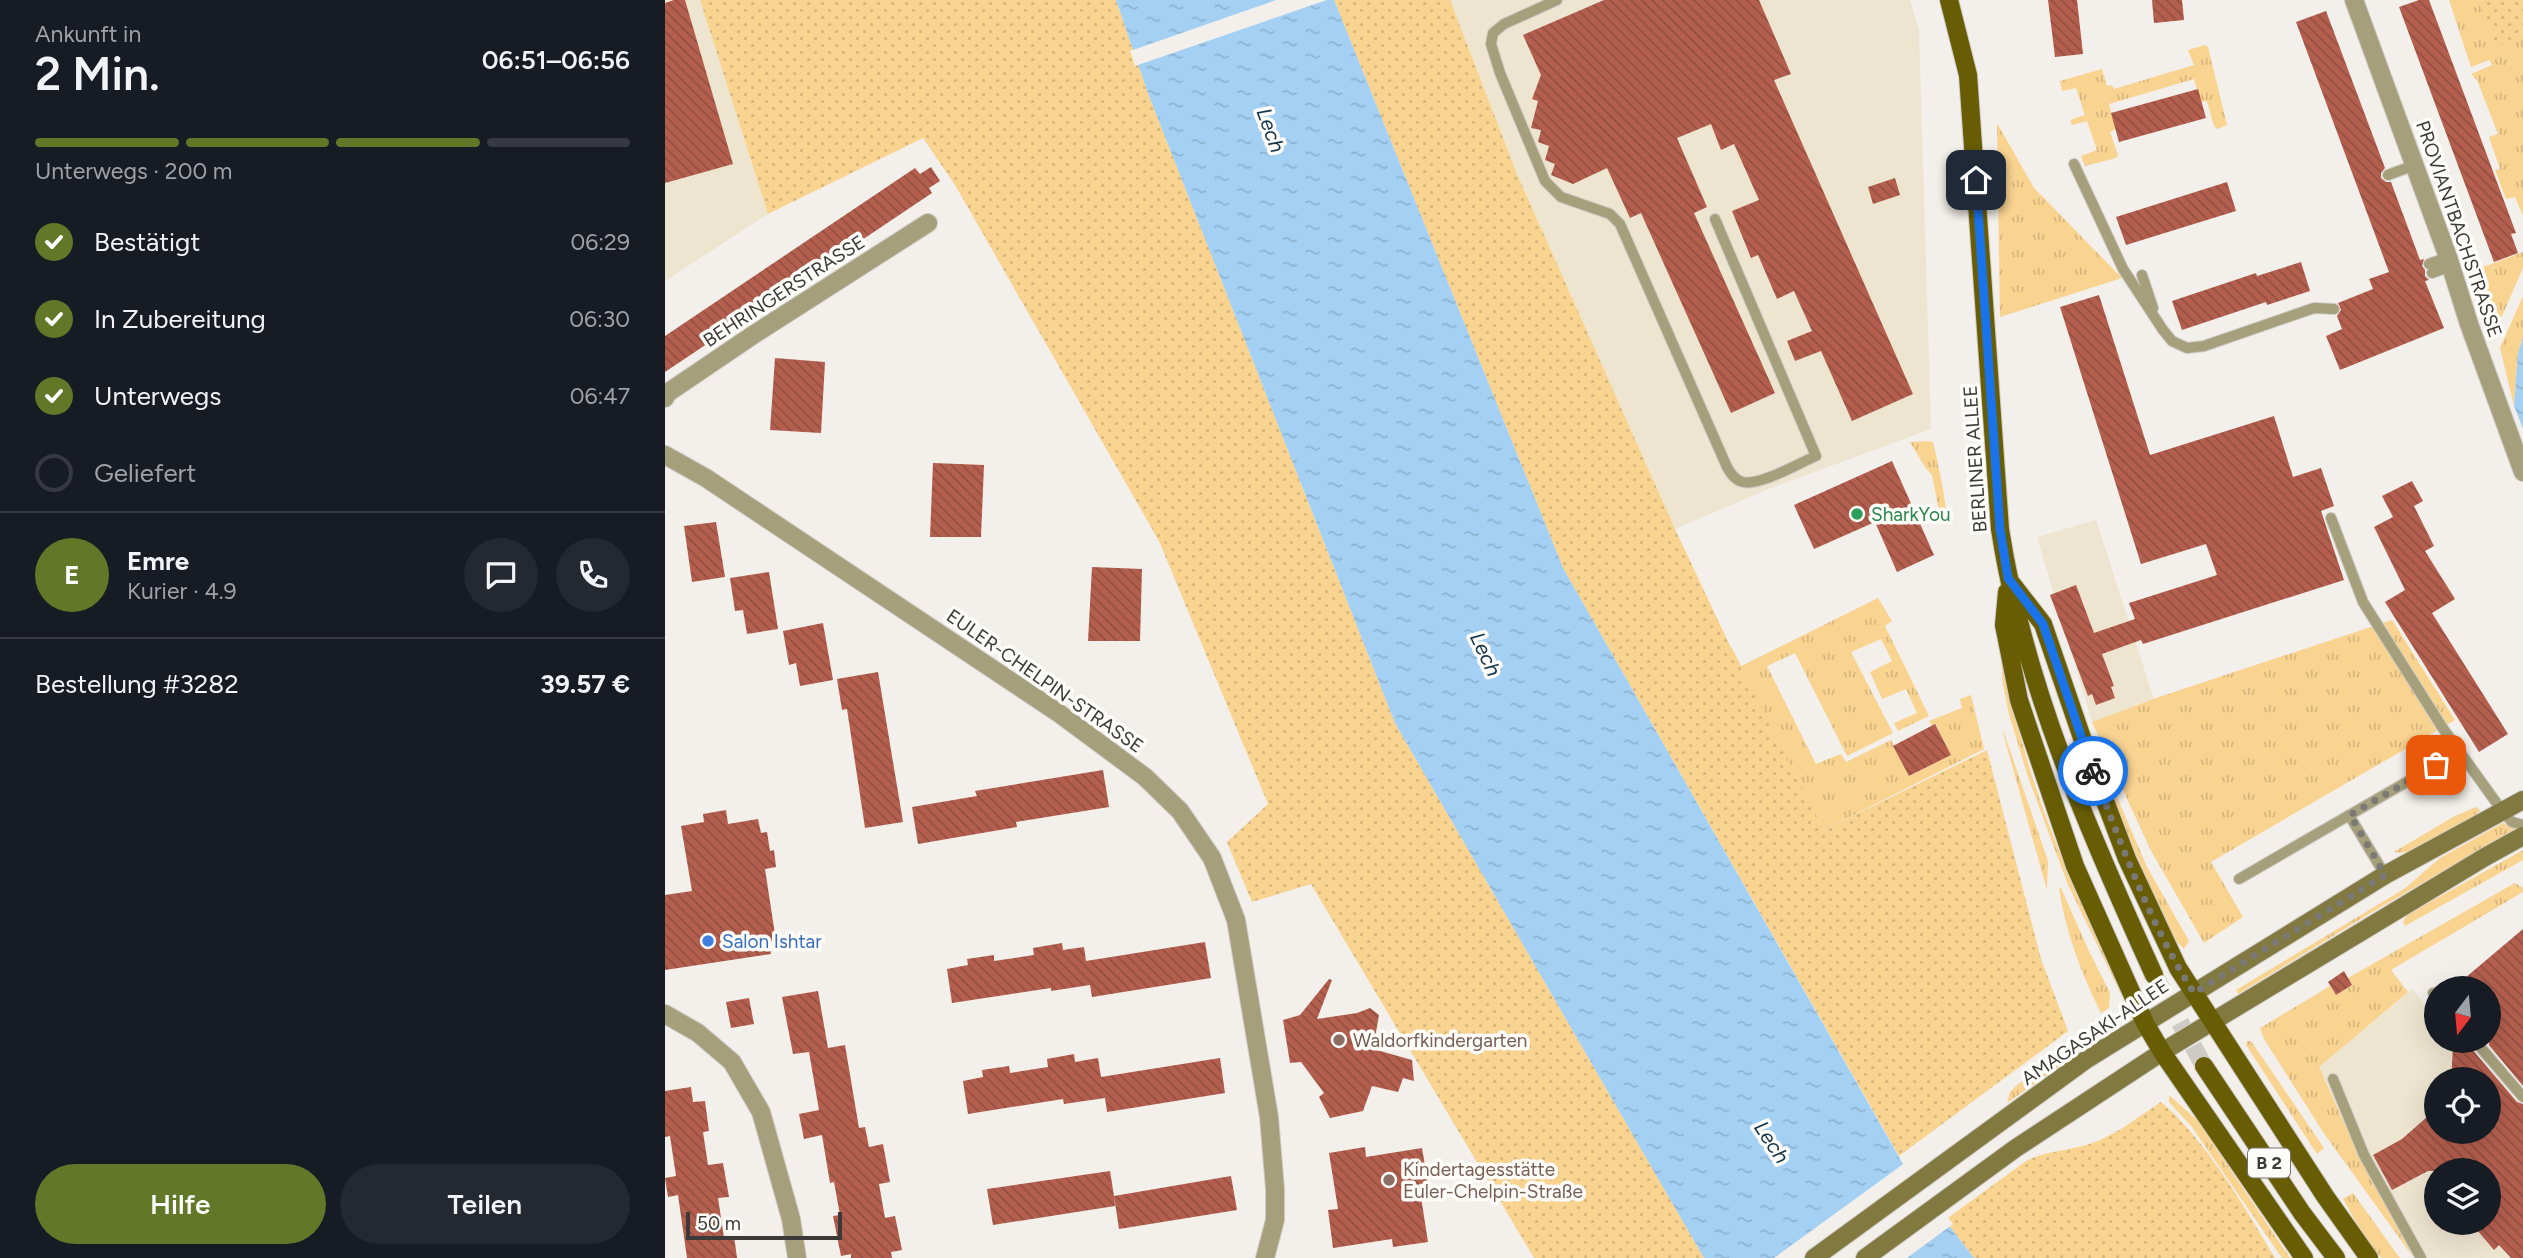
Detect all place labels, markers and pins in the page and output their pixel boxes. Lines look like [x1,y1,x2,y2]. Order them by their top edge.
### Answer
pin [1946,150,2006,210]
place label: SharkYou [1871,503,1951,526]
marker: SharkYou [1849,506,1865,522]
pin [2406,735,2466,795]
place label: Salon Ishtar [722,930,822,953]
marker: Salon Ishtar [700,933,716,949]
place label: Waldorfkindergarten [1353,1029,1527,1052]
marker: Waldorfkindergarten [1331,1032,1347,1048]
place label: Kindertagesstätte Euler-Chelpin-Straße [1403,1158,1583,1203]
marker: Kindertagesstätte Euler-Chelpin-Straße [1381,1172,1397,1188]

